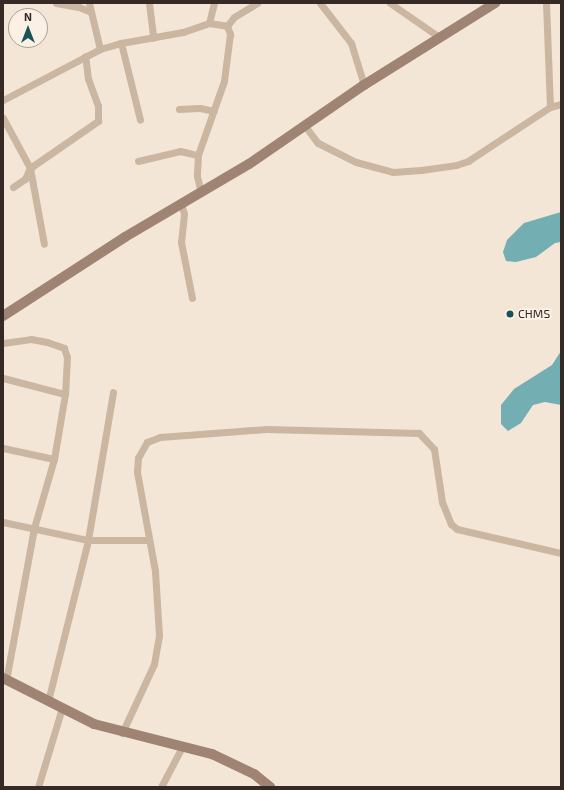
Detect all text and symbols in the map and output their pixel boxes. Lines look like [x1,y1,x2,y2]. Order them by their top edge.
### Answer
north arrow [8,8,48,48]
text: N [24,10,32,23]
place label: CHMS [518,307,550,321]
marker: CHMS [505,309,515,319]

